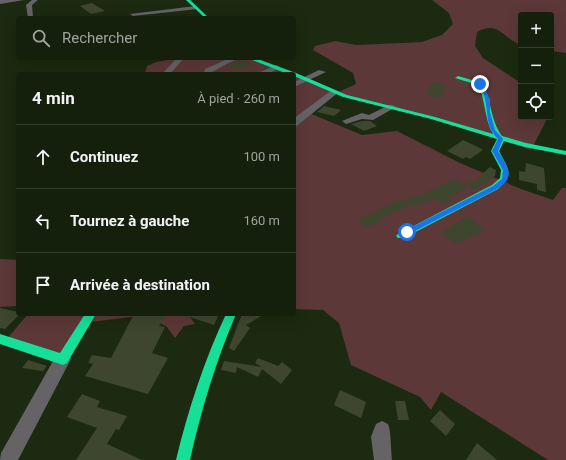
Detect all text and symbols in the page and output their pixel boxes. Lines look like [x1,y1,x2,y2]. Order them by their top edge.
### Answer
map controls [518,12,554,120]
button: + [518,12,554,48]
search box [16,16,296,60]
icon: search [30,27,52,49]
text: Rechercher [62,29,137,47]
button: − [518,48,554,84]
route end [471,75,489,93]
button: locate [518,84,554,120]
text: 4 min [32,88,75,108]
text: À pied · 260 m [197,91,280,106]
icon: ahead [32,146,54,168]
text: Continuez [70,148,138,166]
text: 100 m [243,149,280,164]
icon: left [32,210,54,232]
text: Tournez à gauche [70,212,189,230]
text: 160 m [243,213,280,228]
route start [398,223,416,241]
icon: arrive [32,274,54,296]
text: Arrivée à destination [70,276,210,294]

